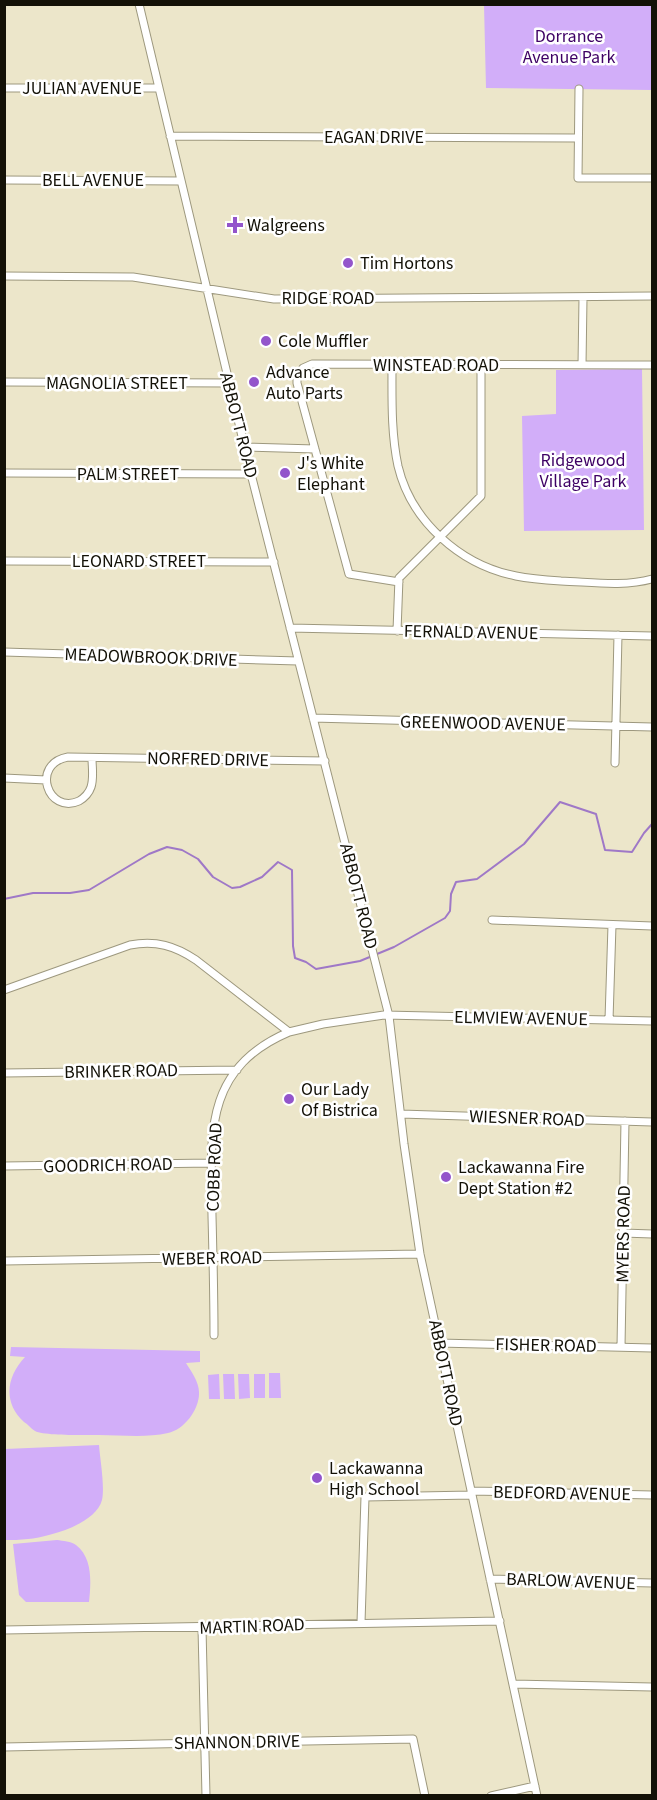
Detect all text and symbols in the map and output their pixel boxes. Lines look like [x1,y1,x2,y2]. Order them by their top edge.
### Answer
park label: Dorrance Avenue Park [523,24,615,70]
street label: JULIAN AVENUE [22,76,142,101]
street label: EAGAN DRIVE [324,125,424,150]
street label: BELL AVENUE [42,168,144,193]
place label: Walgreens [247,213,325,238]
marker: Walgreens [228,218,242,232]
place label: Tim Hortons [360,251,453,276]
marker: Tim Hortons [341,256,355,270]
street label: RIDGE ROAD [281,286,375,311]
place label: Cole Muffler [278,329,369,354]
marker: Cole Muffler [259,334,273,348]
street label: WINSTEAD ROAD [373,353,499,378]
place label: Advance Auto Parts [266,360,343,406]
street label: ABBOTT ROAD [213,370,264,481]
street label: MAGNOLIA STREET [46,371,188,396]
marker: Advance Auto Parts [247,375,261,389]
park label: Ridgewood Village Park [540,448,627,494]
place label: J's White Elephant [297,451,365,497]
street label: PALM STREET [77,462,180,487]
marker: J's White Elephant [278,466,292,480]
street label: LEONARD STREET [72,549,206,574]
street label: FERNALD AVENUE [404,619,538,646]
street label: MEADOWBROOK DRIVE [64,642,238,673]
street label: GREENWOOD AVENUE [400,710,566,737]
street label: NORFRED DRIVE [147,746,269,773]
street label: ABBOTT ROAD [333,841,384,952]
street label: ELMVIEW AVENUE [454,1005,588,1032]
street label: BRINKER ROAD [64,1058,178,1085]
place label: Our Lady Of Bistrica [301,1077,378,1123]
marker: Our Lady Of Bistrica [282,1092,296,1106]
street label: WIESNER ROAD [469,1104,585,1133]
street label: COBB ROAD [200,1122,229,1212]
street label: GOODRICH ROAD [43,1152,173,1179]
place label: Lackawanna Fire Dept Station #2 [458,1155,584,1201]
marker: Lackawanna Fire Dept Station #2 [439,1170,453,1184]
street label: MYERS ROAD [610,1185,637,1283]
street label: WEBER ROAD [162,1245,262,1272]
street label: ABBOTT ROAD [422,1318,469,1429]
street label: FISHER ROAD [495,1332,597,1359]
place label: Lackawanna High School [329,1456,423,1502]
marker: Lackawanna High School [310,1471,324,1485]
street label: BEDFORD AVENUE [493,1480,631,1507]
street label: BARLOW AVENUE [506,1567,636,1596]
street label: MARTIN ROAD [199,1612,305,1641]
street label: SHANNON DRIVE [174,1729,300,1756]

